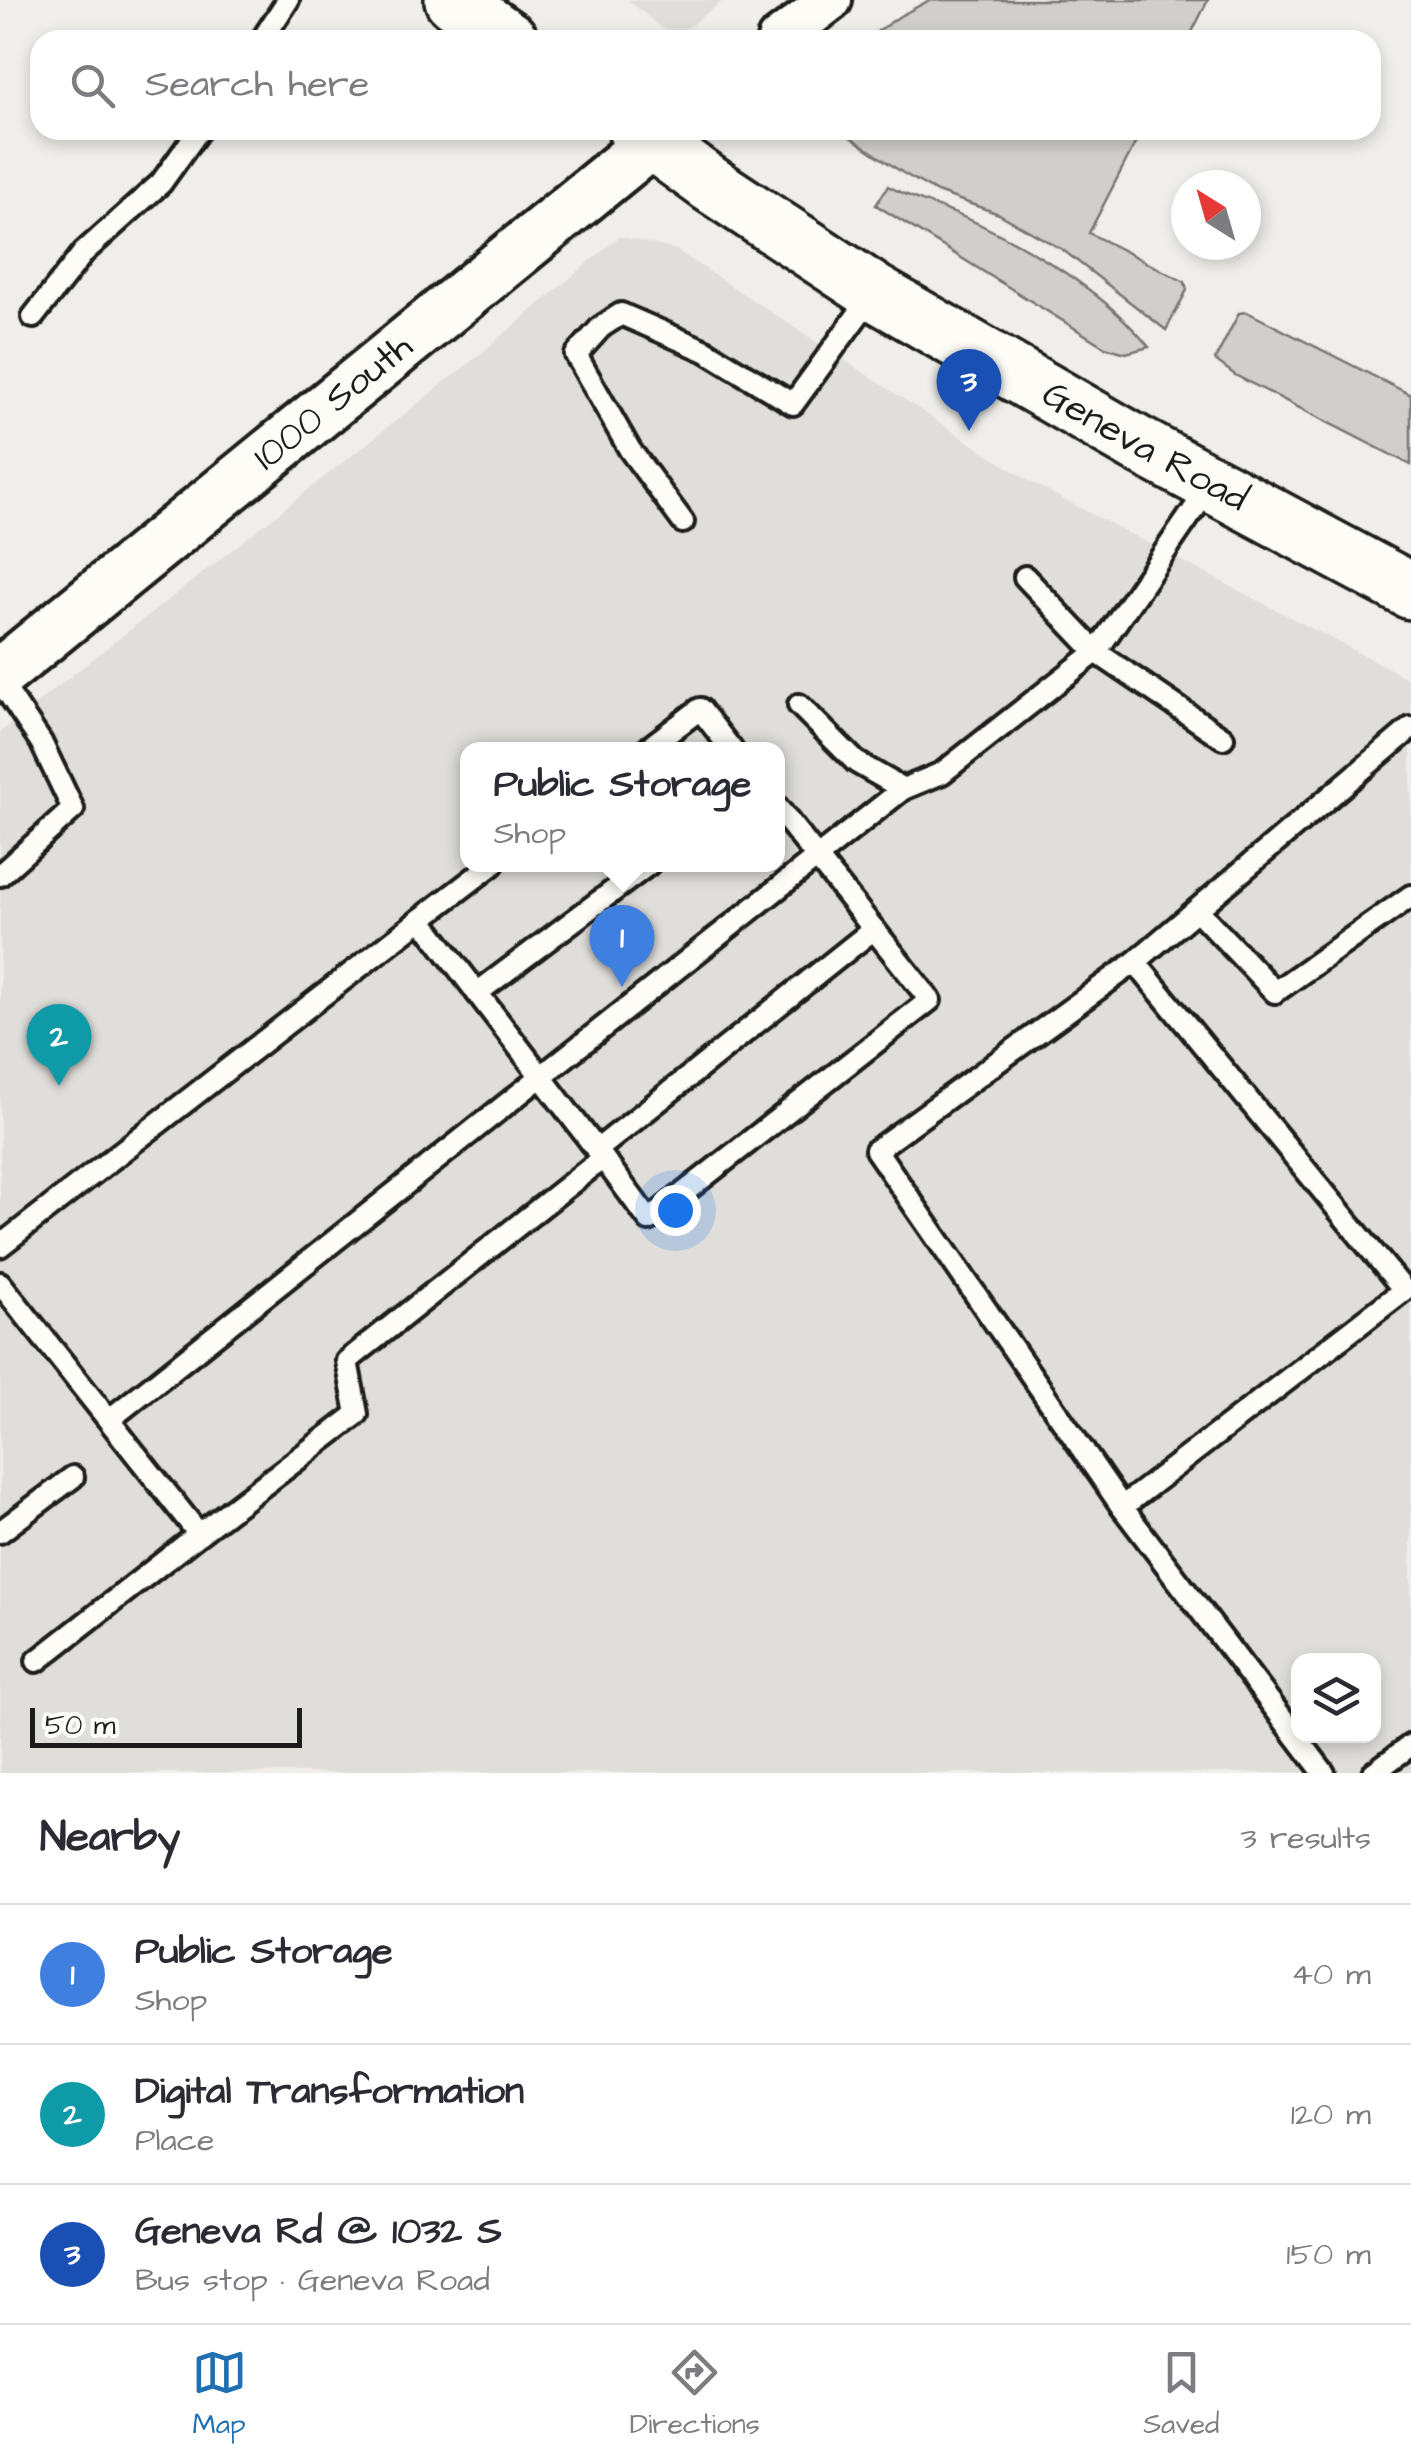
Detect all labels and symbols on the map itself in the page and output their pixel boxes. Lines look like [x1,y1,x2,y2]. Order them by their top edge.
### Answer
north arrow [1171,170,1261,260]
street label: 1000 South [243,321,424,483]
pin: 3 [936,348,1002,431]
street label: Geneva Road [1032,369,1257,525]
pin: 1 [590,904,654,987]
pin: 2 [27,1004,92,1086]
your location [650,1185,701,1236]
scale bar [30,1703,302,1748]

